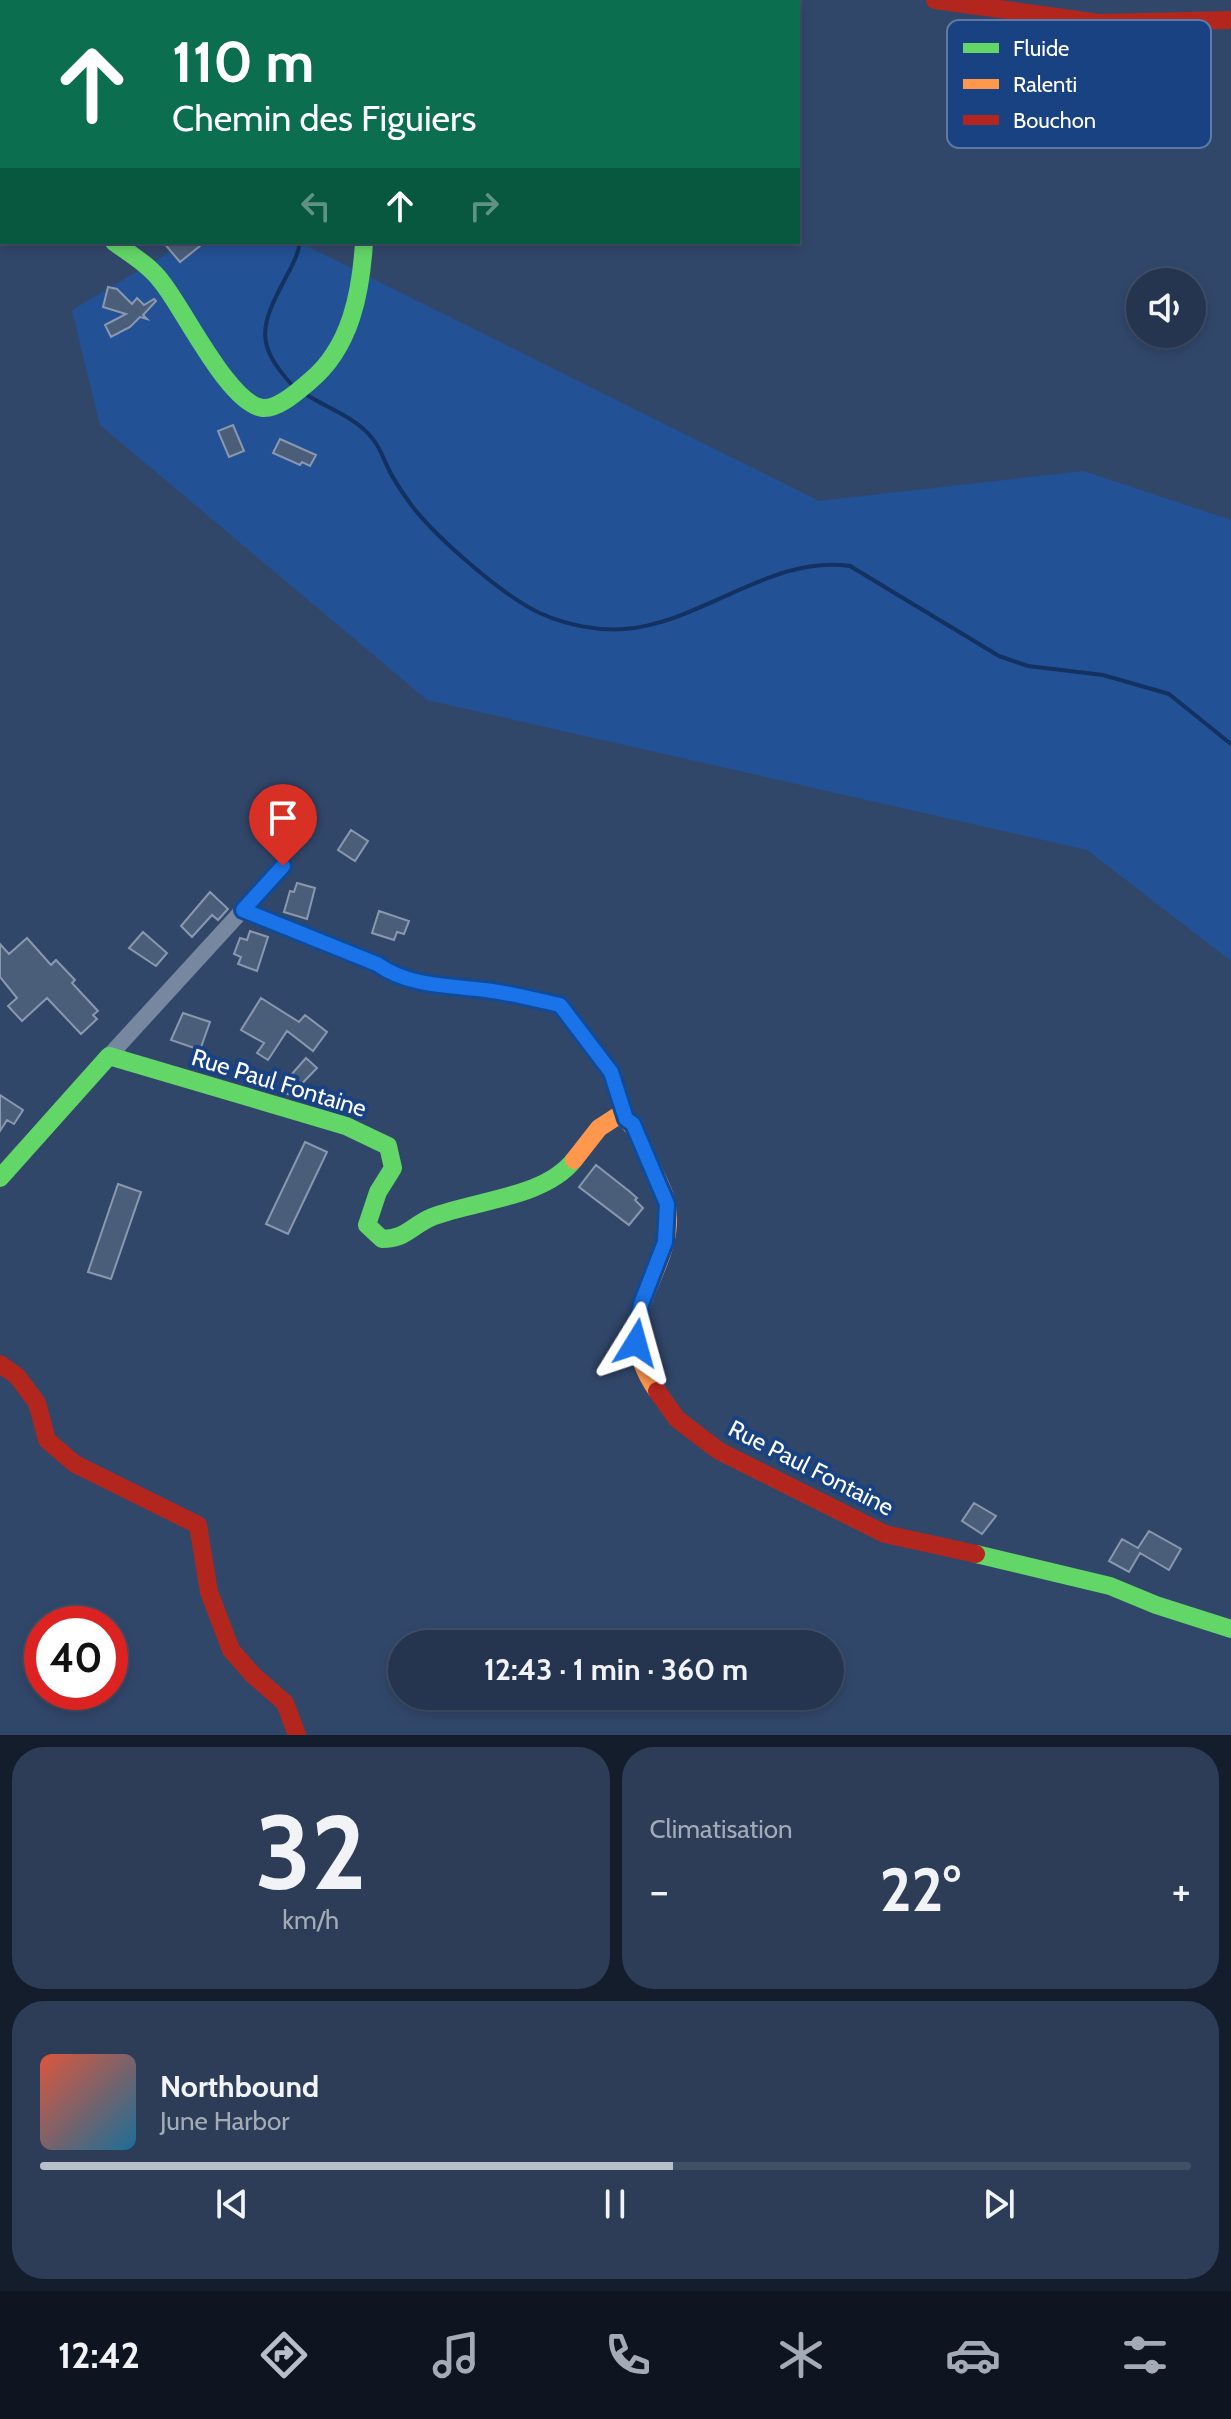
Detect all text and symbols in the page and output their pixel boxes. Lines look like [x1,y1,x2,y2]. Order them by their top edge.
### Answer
legend [947,20,1211,148]
text: 110 m [172,28,314,96]
icon: ahead [40,32,144,136]
text: Fluide [1013,35,1069,62]
text: Ralenti [1013,71,1077,98]
text: Chemin des Figuiers [172,96,476,140]
text: Bouchon [1013,107,1096,134]
icon: left [294,184,338,228]
icon: ahead [378,184,422,228]
icon: right [462,184,506,228]
map controls [1126,268,1206,348]
button: sound [1126,268,1206,348]
pin [249,784,317,866]
icon: arrive [261,796,305,840]
street label: Rue Paul Fontaine [188,1042,370,1123]
position arrow [594,1301,678,1385]
street label: Rue Paul Fontaine [724,1413,899,1522]
speed limit sign: 40 [24,1606,128,1710]
text: 12:43 · 1 min · 360 m [484,1651,748,1688]
text: 32 [255,1789,366,1915]
text: Climatisation [650,1813,793,1845]
text: 22° [880,1853,961,1926]
text: − [650,1864,669,1917]
text: + [1172,1864,1191,1917]
text: km/h [282,1904,339,1936]
text: Northbound [160,2068,319,2105]
text: June Harbor [160,2105,289,2137]
icon: previous [210,2182,254,2226]
icon: pause [593,2182,637,2226]
icon: next [977,2182,1021,2226]
icon: directions [256,2327,312,2383]
icon: music [428,2327,484,2383]
icon: phone [600,2327,656,2383]
icon: climate [773,2327,829,2383]
icon: car [945,2327,1001,2383]
icon: filters [1117,2327,1173,2383]
text: 12:42 [58,2333,140,2377]

